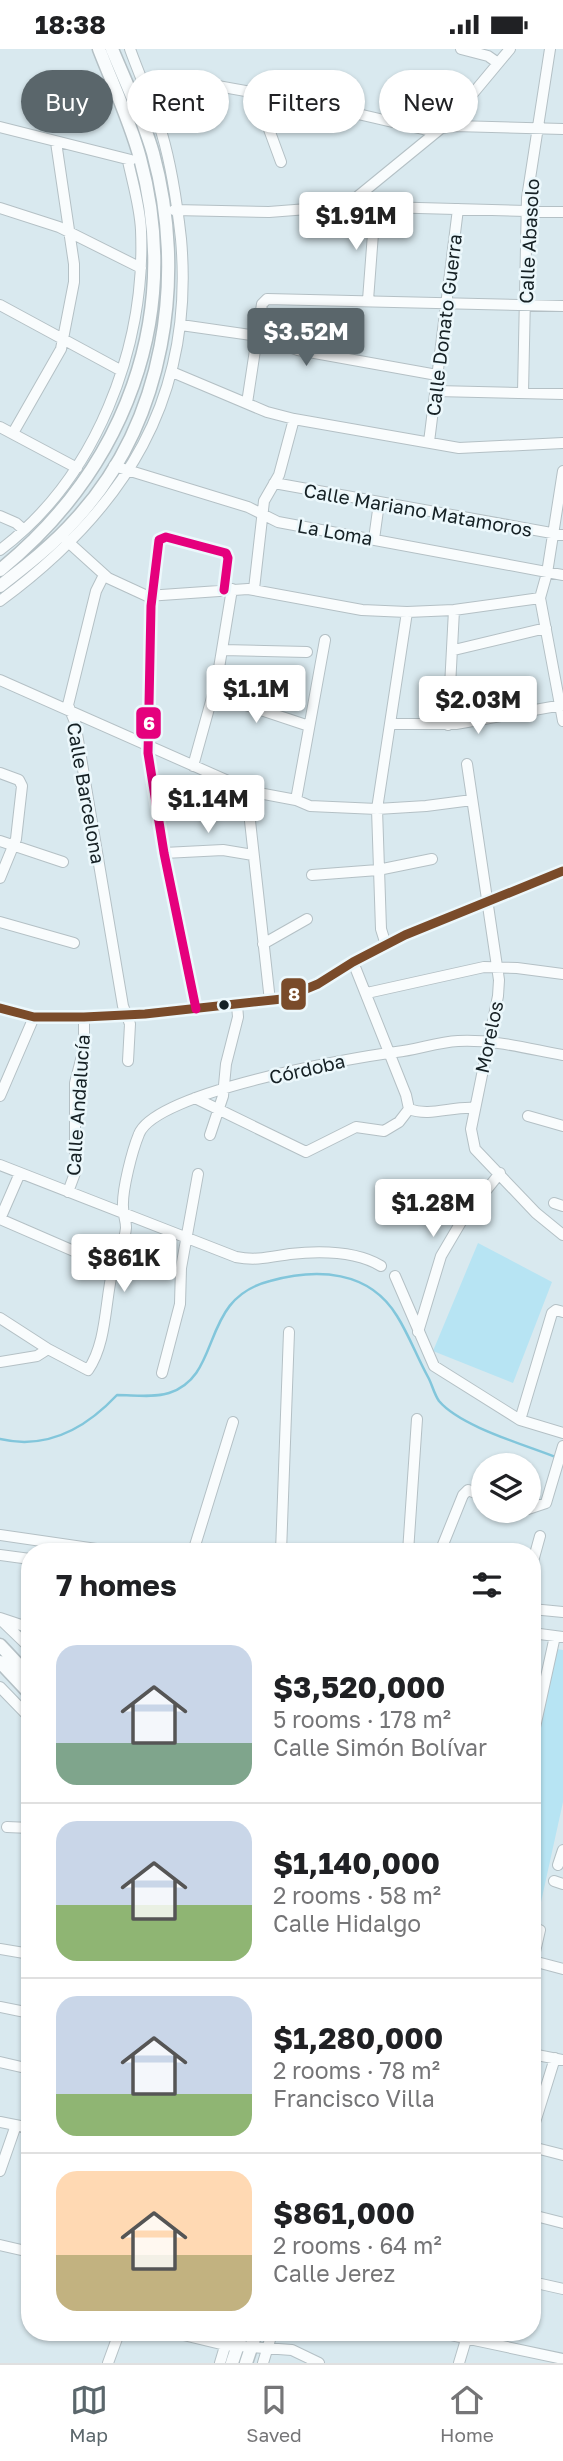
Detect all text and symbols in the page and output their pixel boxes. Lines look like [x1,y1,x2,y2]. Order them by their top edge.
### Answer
text: 18:38 [35,9,106,40]
chip: Buy [21,70,113,133]
chip: Rent [127,70,229,133]
chip: Filters [243,70,365,133]
chip: New [379,70,478,133]
street label: Calle Abasolo [514,178,543,304]
pin: $1.91M [299,193,413,252]
text: $1.91M [315,201,397,229]
street label: Calle Donato Guerra [421,233,466,417]
pin: $3.52M [249,309,363,368]
text: $3.52M [263,317,349,345]
street label: Calle Mariano Matamoros [302,478,534,541]
street label: La Loma [296,514,375,549]
pin: $1.1M [207,665,305,725]
text: $1.1M [223,674,289,702]
pin: $2.03M [421,677,535,736]
text: $2.03M [435,685,521,713]
line badge: 6 [135,706,162,740]
text: 6 [143,711,155,734]
street label: Calle Barcelona [63,720,110,865]
pin: $1.14M [151,775,265,835]
text: $1.14M [167,784,249,812]
line badge: 8 [280,977,307,1011]
text: 8 [288,982,300,1005]
unlabelled marker [217,998,231,1012]
street label: Morelos [470,999,507,1075]
street label: Calle Andalucía [61,1033,94,1177]
street label: Córdoba [267,1049,347,1088]
pin: $1.28M [376,1179,490,1239]
text: $1.28M [391,1188,475,1216]
pin: $861K [75,1235,173,1294]
text: $861K [87,1243,161,1271]
map controls [471,1453,541,1523]
button: layers [471,1453,541,1523]
icon: filters [468,1566,506,1604]
text: 7 homes [56,1567,177,1603]
text: $3,520,000 [273,1669,445,1705]
icon: home [112,1673,196,1757]
text: 5 rooms · 178 m² [273,1705,451,1733]
text: Calle Simón Bolívar [273,1733,487,1761]
text: $1,140,000 [273,1845,440,1881]
icon: home [112,1849,196,1933]
text: 2 rooms · 58 m² [273,1881,441,1909]
text: Calle Hidalgo [273,1909,421,1937]
text: $1,280,000 [273,2020,443,2056]
icon: home [112,2024,196,2108]
text: 2 rooms · 78 m² [273,2056,440,2084]
text: Francisco Villa [273,2084,435,2112]
text: $861,000 [273,2195,415,2231]
icon: home [112,2199,196,2283]
text: 2 rooms · 64 m² [273,2231,442,2259]
text: Calle Jerez [273,2259,395,2287]
tab: Map [69,2381,108,2446]
tab: Saved [246,2381,302,2446]
tab: Home [440,2381,494,2446]

